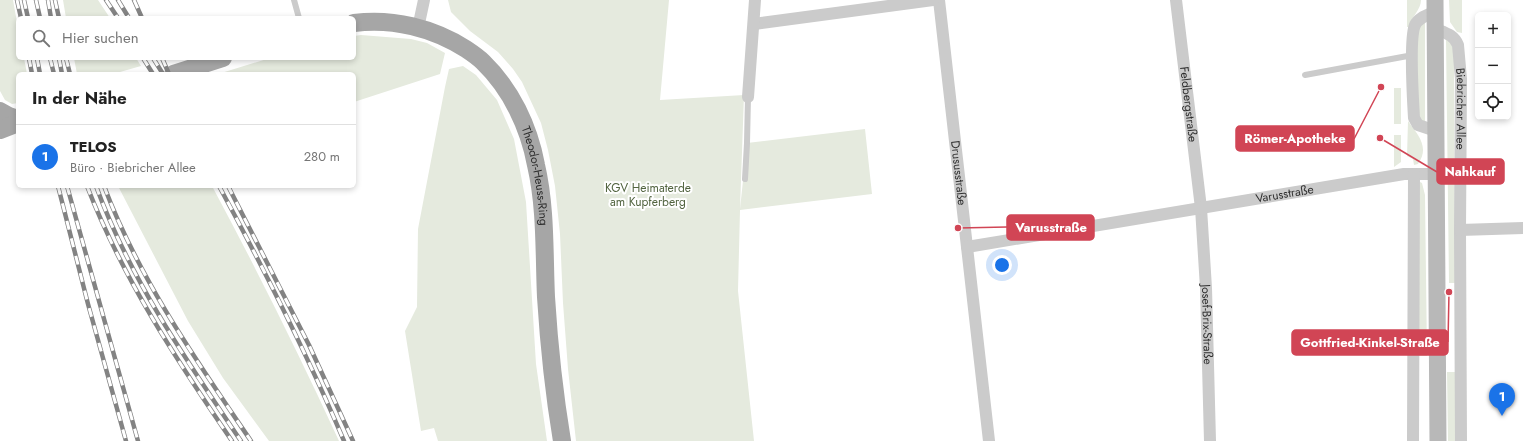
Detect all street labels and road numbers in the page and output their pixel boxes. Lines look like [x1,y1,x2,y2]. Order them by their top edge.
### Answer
street label: Feldbergstraße [1175,66,1202,143]
street label: Biebricher Allee [1451,67,1470,150]
street label: Theodor-Heuss-Ring [517,124,553,226]
street label: Drususstraße [946,139,971,206]
street label: Varusstraße [1254,180,1315,208]
street label: Josef-Brix-Straße [1197,282,1217,365]

